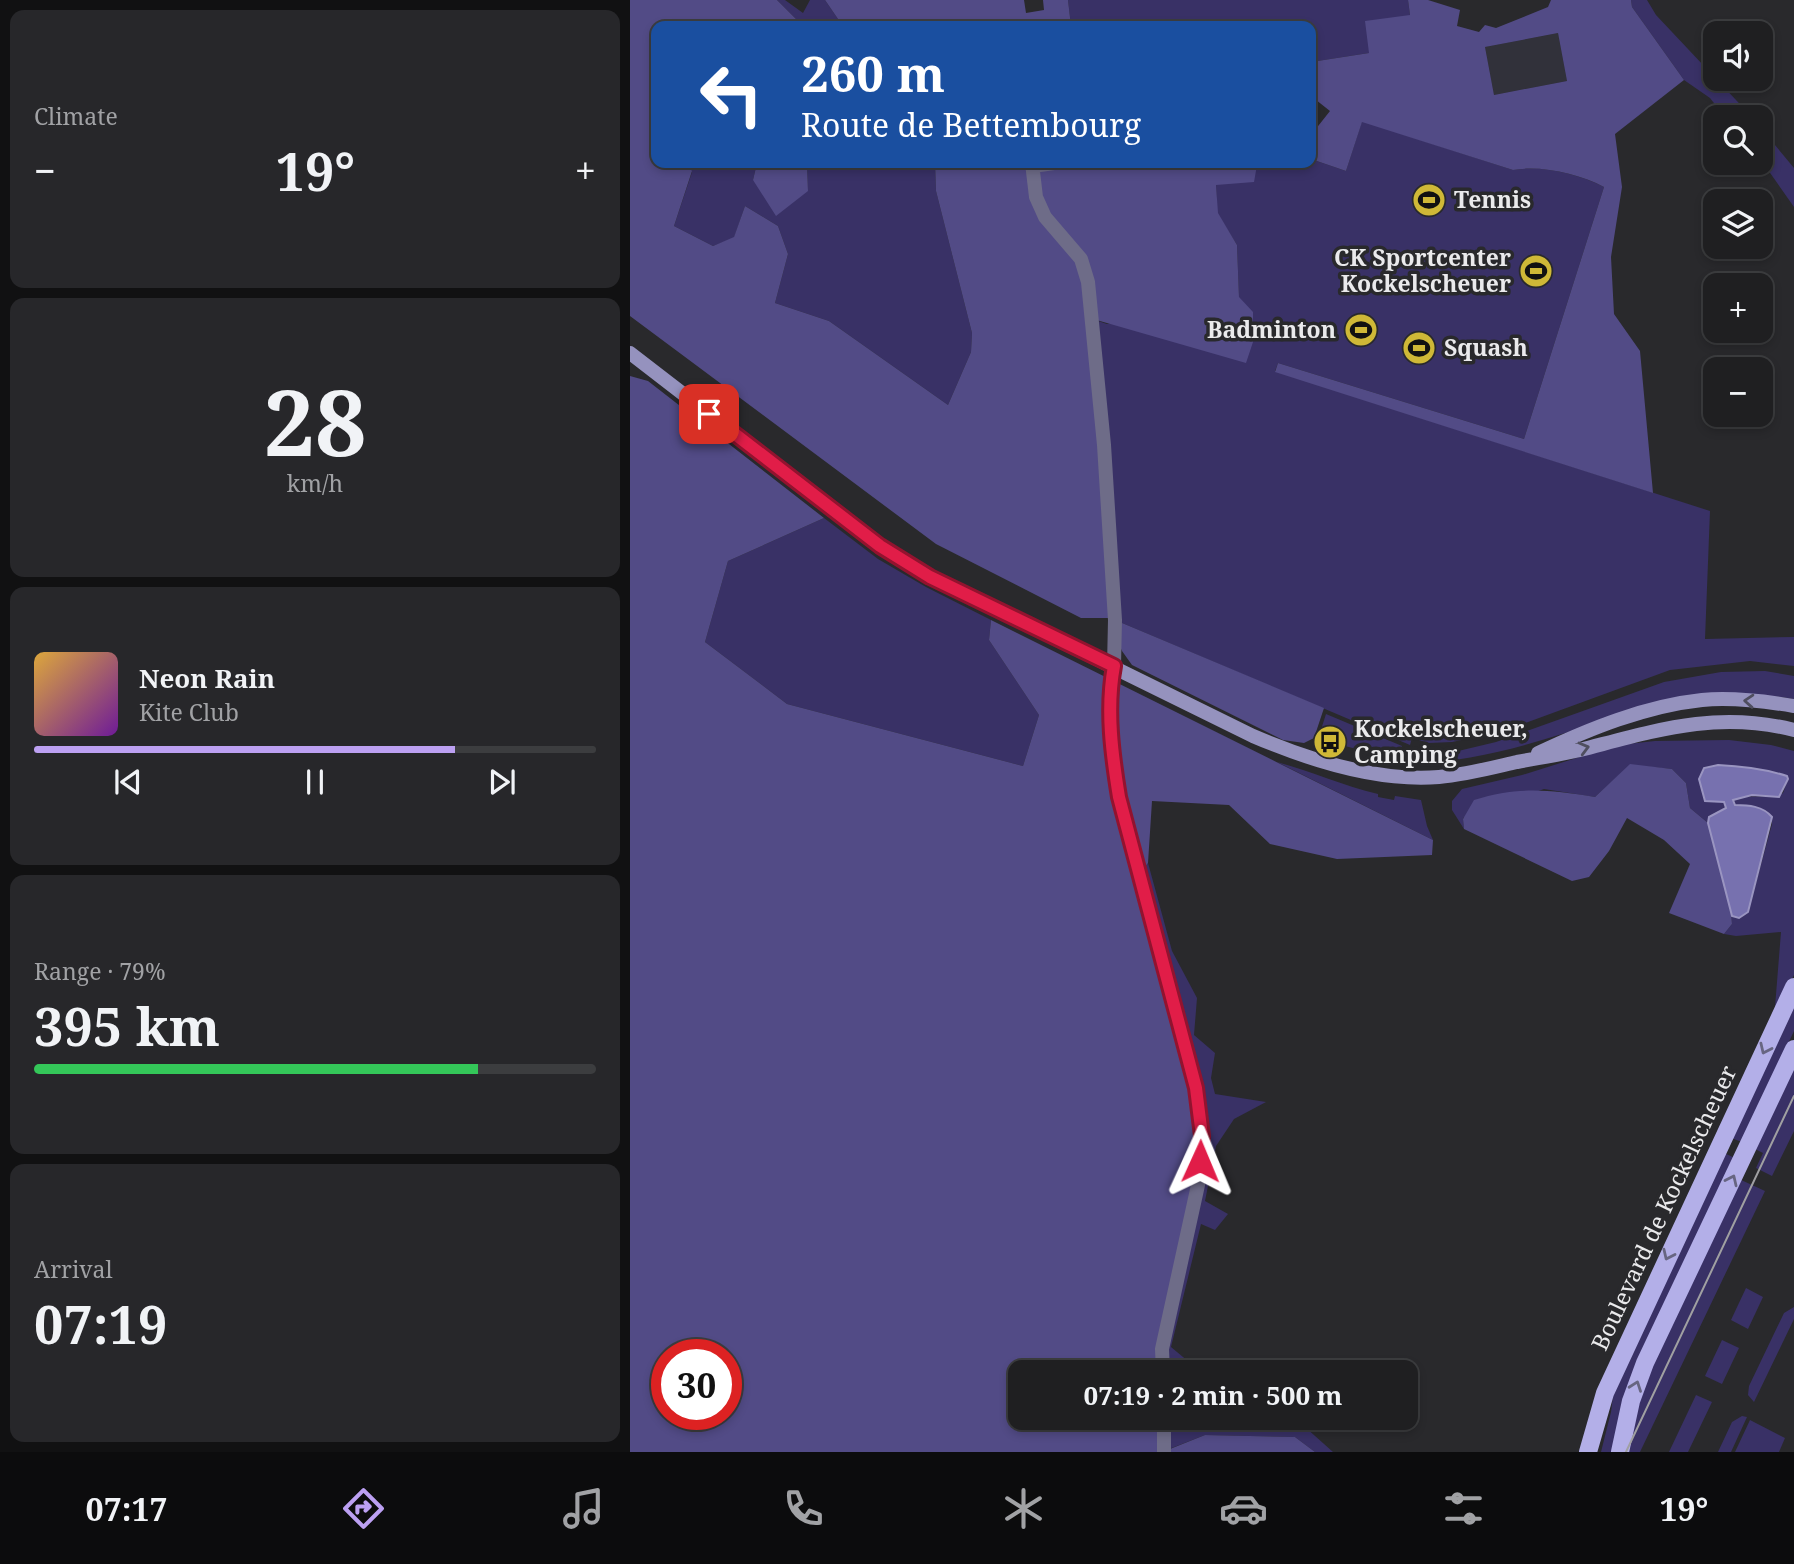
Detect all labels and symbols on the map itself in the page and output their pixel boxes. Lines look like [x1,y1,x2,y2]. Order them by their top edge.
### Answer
sports icon: Tennis [1410,181,1448,219]
place label: Tennis [1454,183,1531,215]
place label: CK Sportcenter Kockelscheuer [1334,241,1511,299]
sports icon: CK Sportcenter Kockelscheuer [1517,252,1555,290]
sports icon: Badminton [1342,311,1380,349]
place label: Badminton [1207,313,1336,345]
sports icon: Squash [1400,329,1438,367]
place label: Squash [1444,331,1528,363]
pin [679,384,739,444]
one-way arrow [1743,693,1754,708]
place label: Kockelscheuer, Camping [1354,712,1528,770]
bus stop icon: Kockelscheuer, Camping [1311,723,1349,761]
one-way arrow [1578,742,1590,756]
one-way arrow [1759,1042,1773,1054]
street label: Boulevard de Kockelscheuer [1583,1060,1743,1355]
position arrow [1163,1124,1237,1198]
one-way arrow [1724,1174,1738,1187]
one-way arrow [1662,1248,1676,1260]
speed limit sign: 30 [651,1339,742,1430]
one-way arrow [1628,1380,1642,1392]

